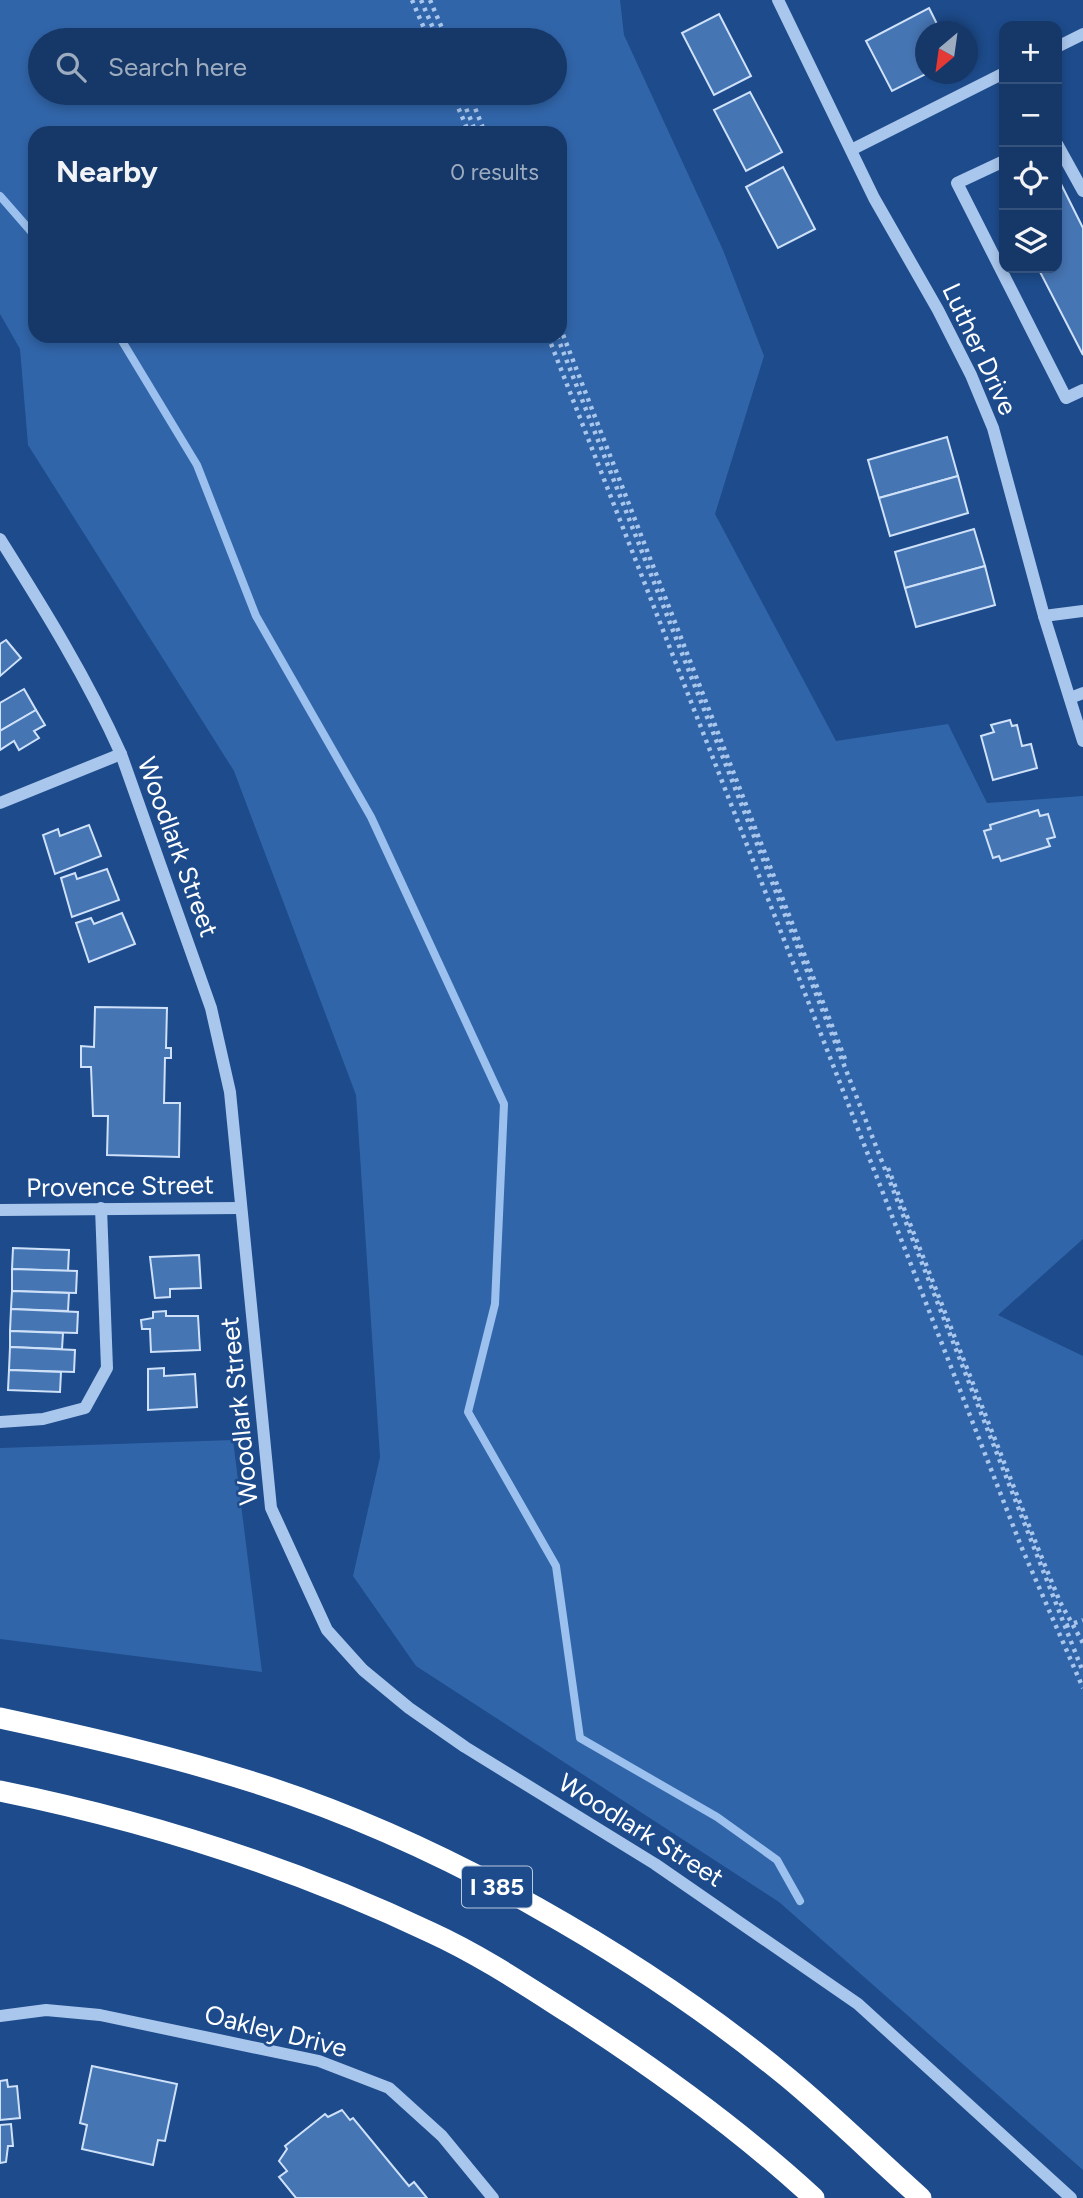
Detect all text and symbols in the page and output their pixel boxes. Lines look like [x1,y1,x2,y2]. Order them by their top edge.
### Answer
north arrow [915,21,978,84]
map controls [999,21,1062,273]
button: + [999,21,1062,84]
search box [28,28,567,105]
icon: search [52,48,90,86]
text: Search here [108,51,247,83]
button: − [999,84,1062,147]
button: locate [999,147,1062,210]
text: Nearby [56,153,158,190]
text: 0 results [450,158,539,186]
button: layers [999,210,1062,273]
street label: Luther Drive [936,278,1024,420]
street label: Woodlark Street [131,753,225,941]
street label: Provence Street [26,1168,214,1204]
street label: Woodlark Street [213,1315,265,1507]
street label: Woodlark Street [552,1766,730,1894]
road number: I 385 [462,1866,532,1908]
street label: Oakley Drive [201,1998,351,2064]

